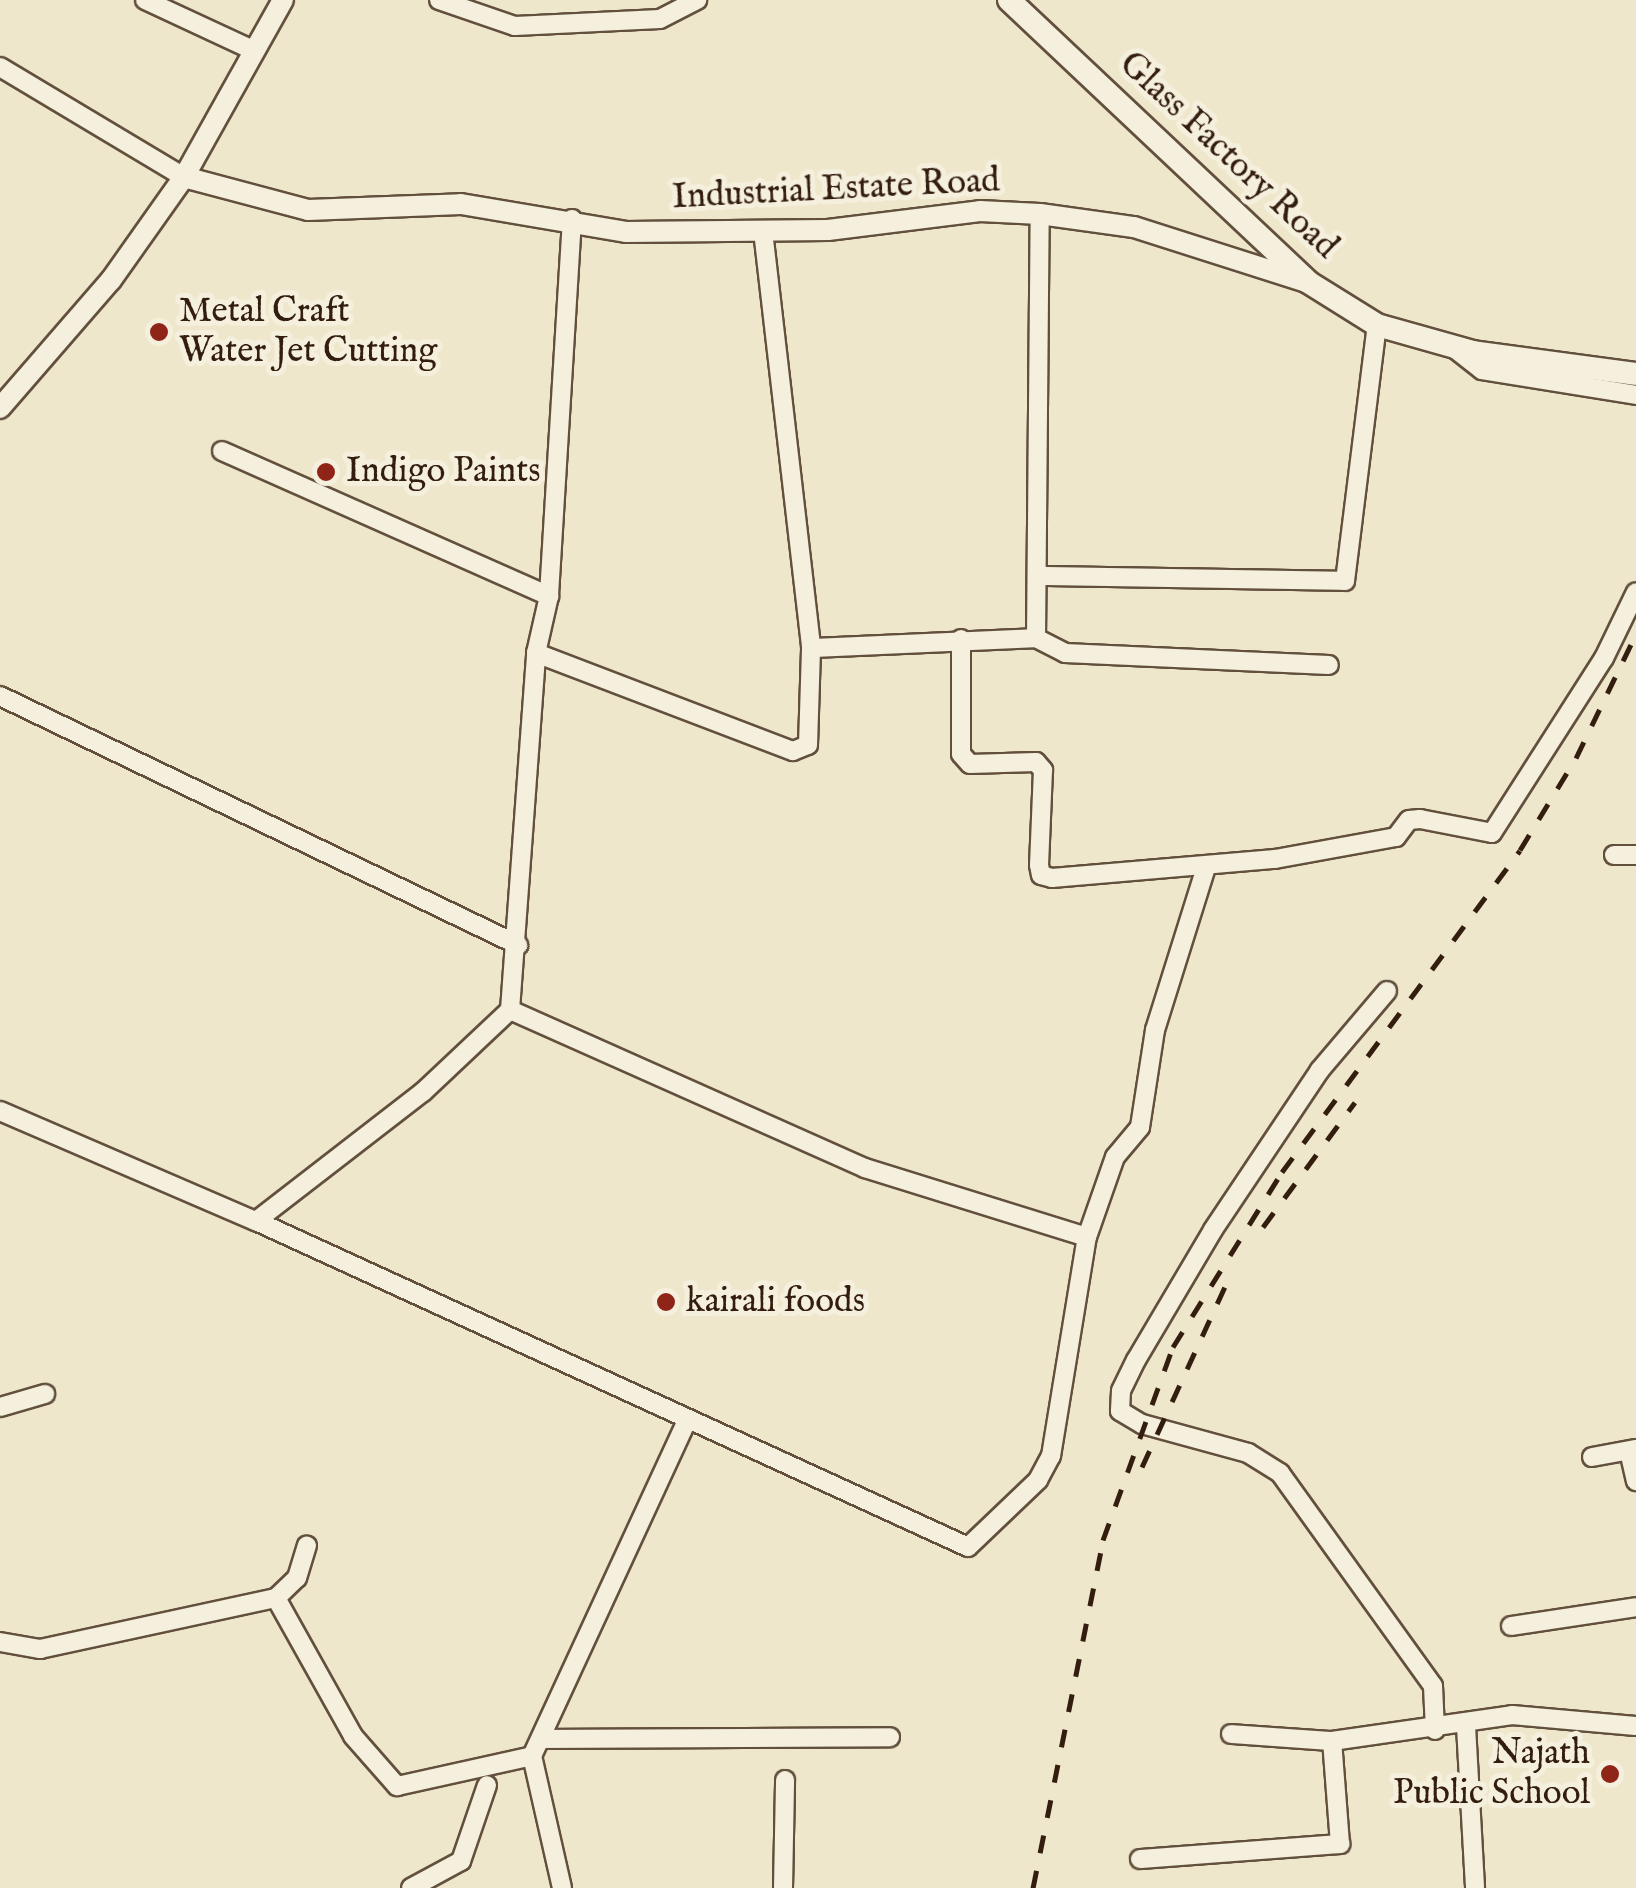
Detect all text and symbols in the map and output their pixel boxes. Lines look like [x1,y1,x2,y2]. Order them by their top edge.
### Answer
street label: Glass Factory Road [1110,44,1346,268]
street label: Industrial Estate Road [671,160,1001,220]
place label: Metal Craft Water Jet Cutting [179,291,437,373]
marker: Metal Craft Water Jet Cutting [148,321,170,343]
place label: Indigo Paints [346,451,540,493]
marker: Indigo Paints [315,461,337,483]
place label: kairali foods [686,1281,865,1323]
marker: kairali foods [655,1291,677,1313]
place label: Najath Public School [1393,1733,1590,1815]
marker: Najath Public School [1599,1763,1621,1785]

